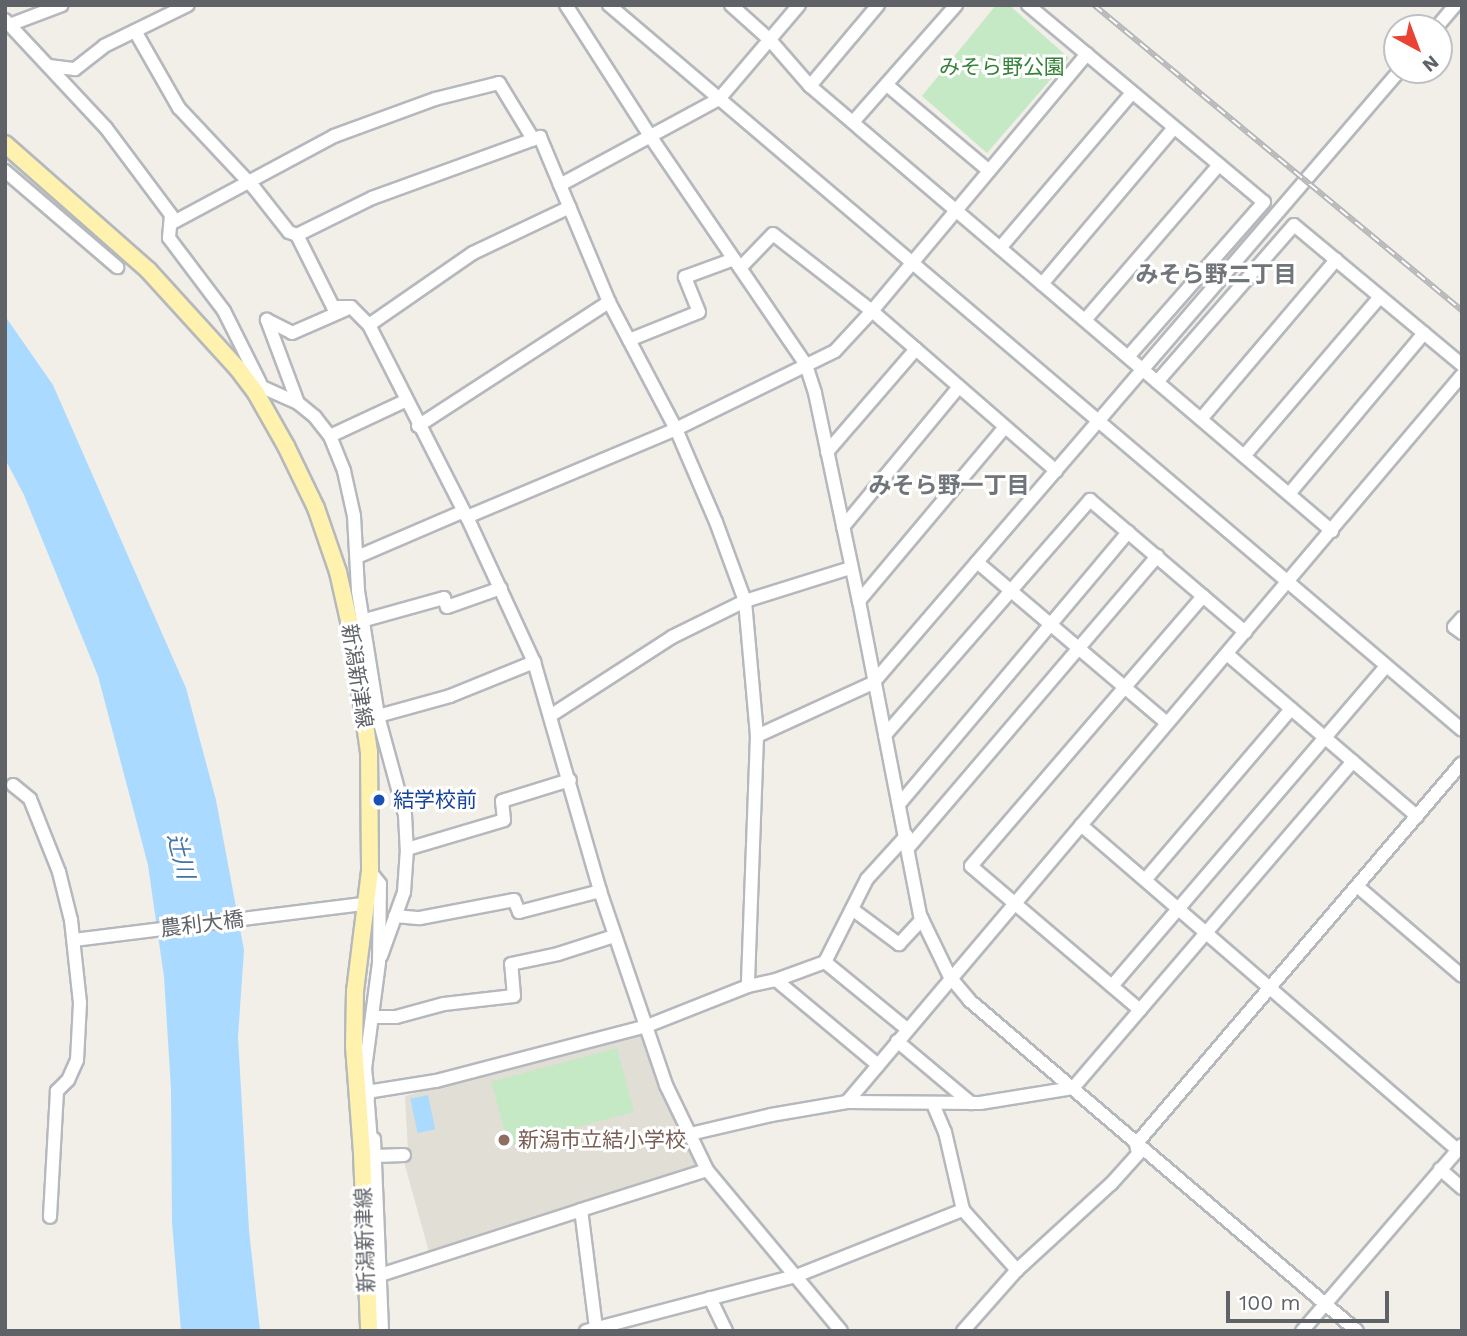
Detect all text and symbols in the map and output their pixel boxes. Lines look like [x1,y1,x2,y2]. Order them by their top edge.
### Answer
north arrow [1383,14,1453,84]
text: N [1418,50,1444,77]
park label: みそら野公園 [939,54,1065,80]
district label: みそら野二丁目 [1136,261,1296,289]
district label: みそら野一丁目 [869,472,1029,500]
street label: 新潟新津線 [336,622,378,730]
place label: 結学校前 [393,787,477,813]
marker: 結学校前 [371,792,387,808]
water label: 辻川 [161,830,199,882]
street label: 農利大橋 [159,906,245,942]
place label: 新潟市立結小学校 [518,1127,686,1153]
marker: 新潟市立結小学校 [496,1132,512,1148]
street label: 新潟新津線 [351,1187,379,1293]
scale bar [1229,1276,1392,1320]
text: 100 m [1239,1290,1301,1315]

